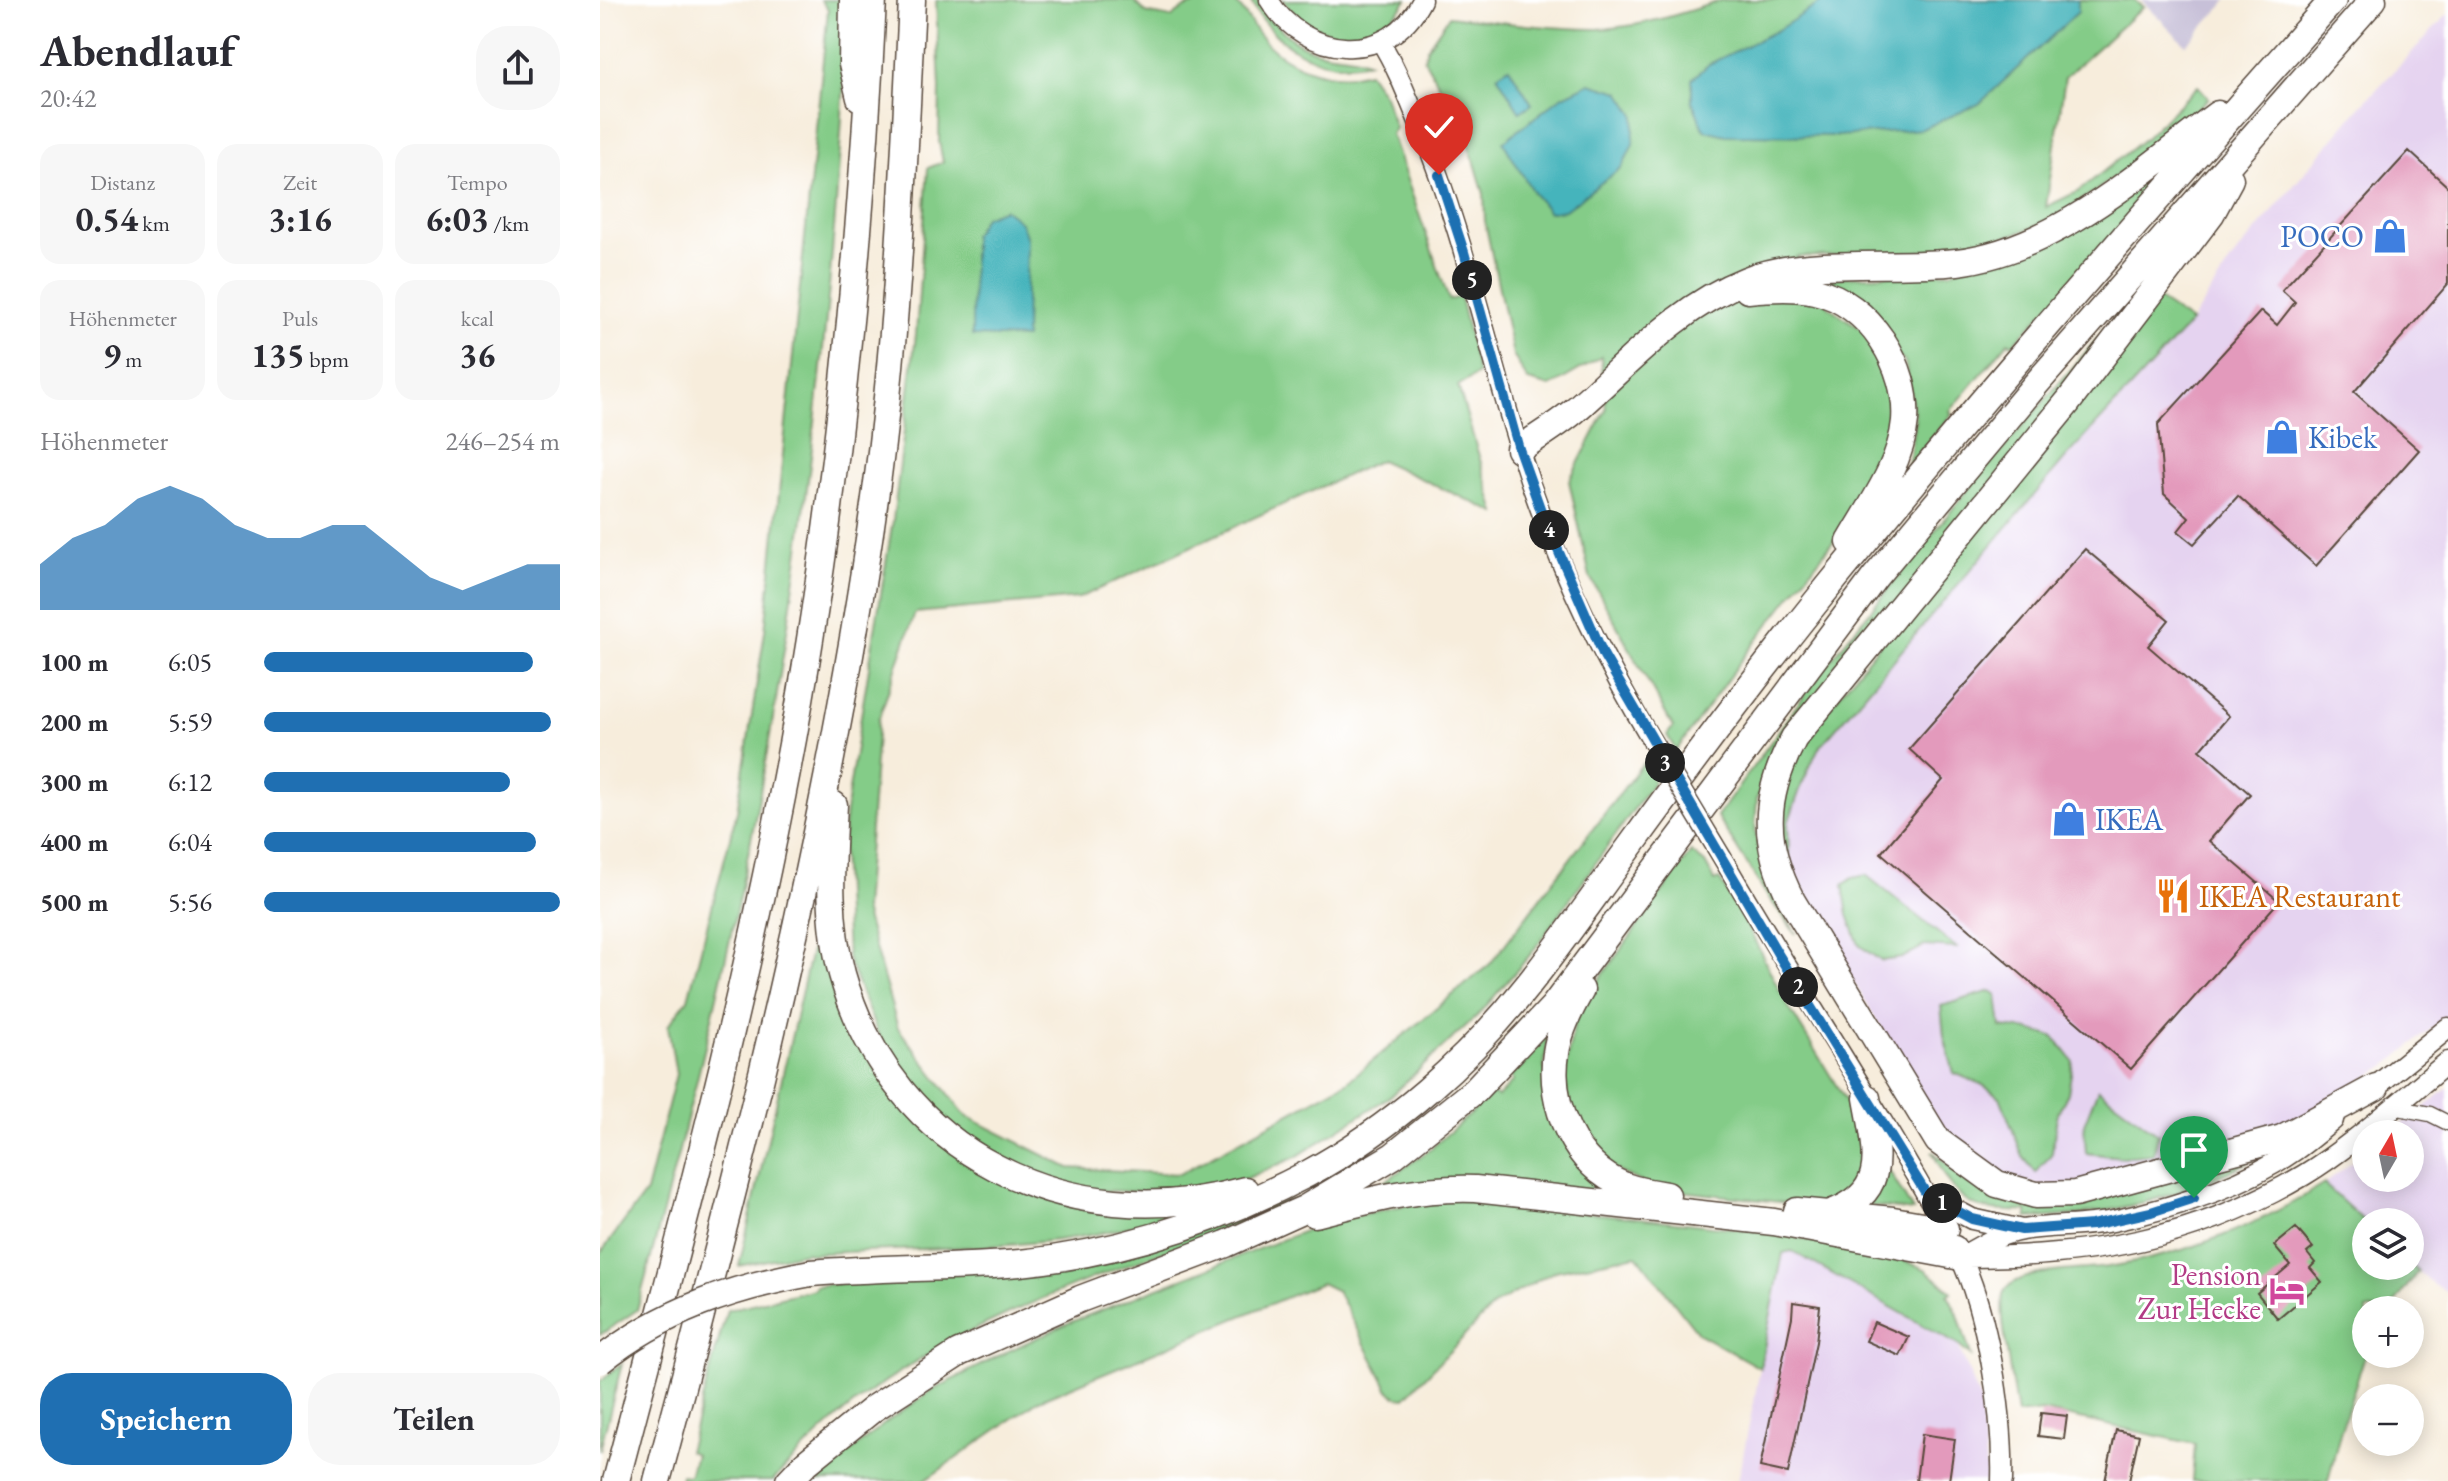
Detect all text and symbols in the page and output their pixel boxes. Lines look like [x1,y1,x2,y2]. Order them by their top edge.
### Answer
text: Abendlauf [40,22,235,79]
button: share [476,26,560,110]
text: 20:42 [40,81,96,115]
pin [1405,93,1473,175]
icon: check [1417,105,1461,149]
text: Distanz [90,168,155,197]
text: Zeit [283,168,317,197]
text: Tempo [447,168,508,197]
text: 0.54 [76,197,138,241]
text: 3:16 [268,197,332,241]
text: 6:03 [425,197,489,241]
text: km [138,209,170,238]
text: /km [489,209,529,238]
place label: POCO [2280,217,2364,256]
shop icon: POCO [2371,217,2409,255]
pin: 5 [1452,260,1492,300]
text: 5 [1466,265,1478,294]
text: Höhenmeter [68,304,177,333]
text: Puls [282,304,318,333]
text: kcal [461,304,494,333]
text: 9 [103,333,121,377]
text: 135 [251,333,305,377]
text: 36 [459,333,495,377]
text: m [121,345,142,374]
text: bpm [305,345,349,374]
shop icon: Kibek [2263,418,2301,456]
place label: Kibek [2308,418,2378,457]
text: Höhenmeter [40,424,168,458]
text: 246–254 m [445,424,560,458]
pin: 4 [1529,510,1569,550]
text: 4 [1543,515,1555,544]
text: 100 m [40,645,108,679]
text: 6:05 [168,645,212,679]
text: 200 m [40,705,108,739]
text: 5:59 [168,705,212,739]
pin: 3 [1645,743,1685,783]
text: 3 [1659,748,1671,777]
text: 300 m [40,765,108,799]
text: 6:12 [168,765,212,799]
shop icon: IKEA [2050,800,2088,838]
place label: IKEA [2095,800,2164,839]
text: 400 m [40,825,108,859]
text: 6:04 [168,825,212,859]
restaurant icon: IKEA Restaurant [2154,877,2192,915]
place label: IKEA Restaurant [2199,877,2401,916]
text: 500 m [40,885,108,919]
text: 5:56 [168,885,212,919]
pin: 2 [1778,967,1818,1007]
text: 2 [1792,972,1804,1001]
pin [2160,1116,2228,1198]
north arrow [2352,1120,2424,1192]
map controls [2352,1120,2424,1456]
icon: arrive [2172,1128,2216,1172]
pin: 1 [1922,1183,1962,1223]
text: 1 [1936,1188,1948,1217]
button: layers [2352,1208,2424,1280]
place label: Pension Zur Hecke [2137,1255,2261,1328]
hotel icon: Pension Zur Hecke [2268,1272,2306,1310]
button: + [2352,1296,2424,1368]
button: Speichern [40,1373,292,1465]
button: Teilen [308,1373,560,1465]
button: − [2352,1384,2424,1456]

